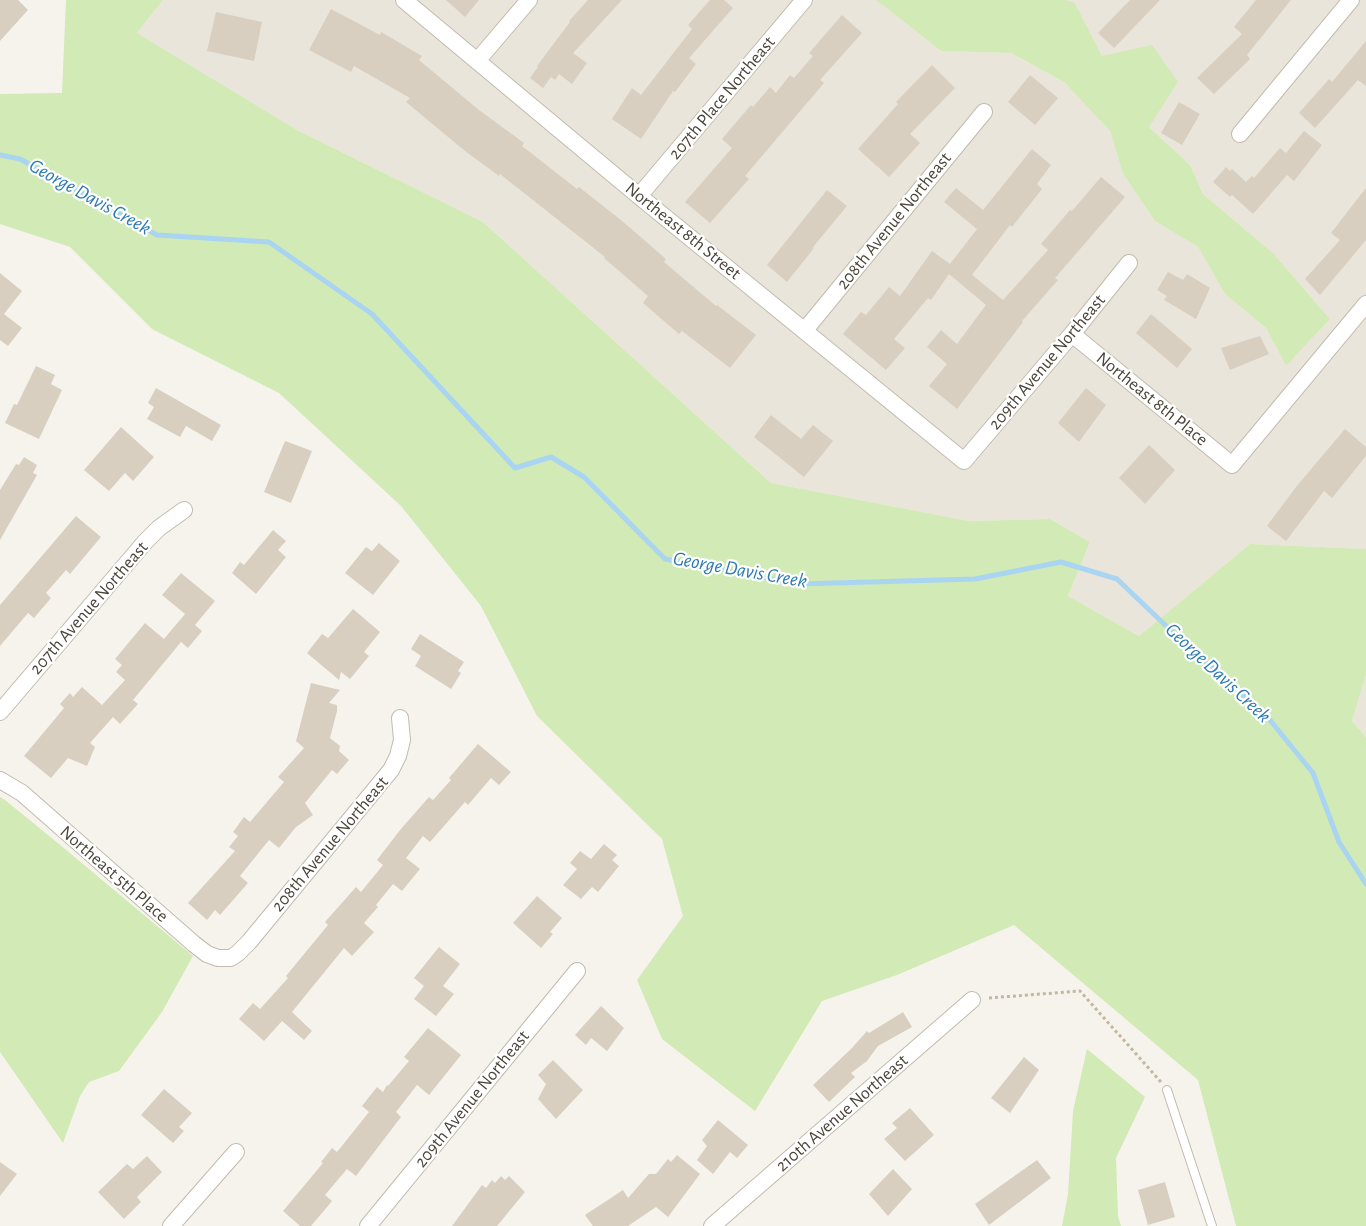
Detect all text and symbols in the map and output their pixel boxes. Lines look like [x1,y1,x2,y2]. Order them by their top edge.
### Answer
street label: 207th Place Northeast [664,32,780,164]
street label: 208th Avenue Northeast [832,148,956,294]
water label: George Davis Creek [25,154,155,240]
street label: Northeast 8th Street [621,178,745,284]
street label: 209th Avenue Northeast [984,290,1110,434]
street label: Northeast 8th Place [1092,347,1212,451]
street label: 207th Avenue Northeast [25,537,153,679]
water label: George Davis Creek [671,546,809,594]
water label: George Davis Creek [1160,618,1276,728]
street label: 208th Avenue Northeast [267,772,393,916]
street label: Northeast 5th Place [55,821,173,927]
street label: 209th Avenue Northeast [410,1026,534,1172]
street label: 210th Avenue Northeast [772,1050,912,1176]

